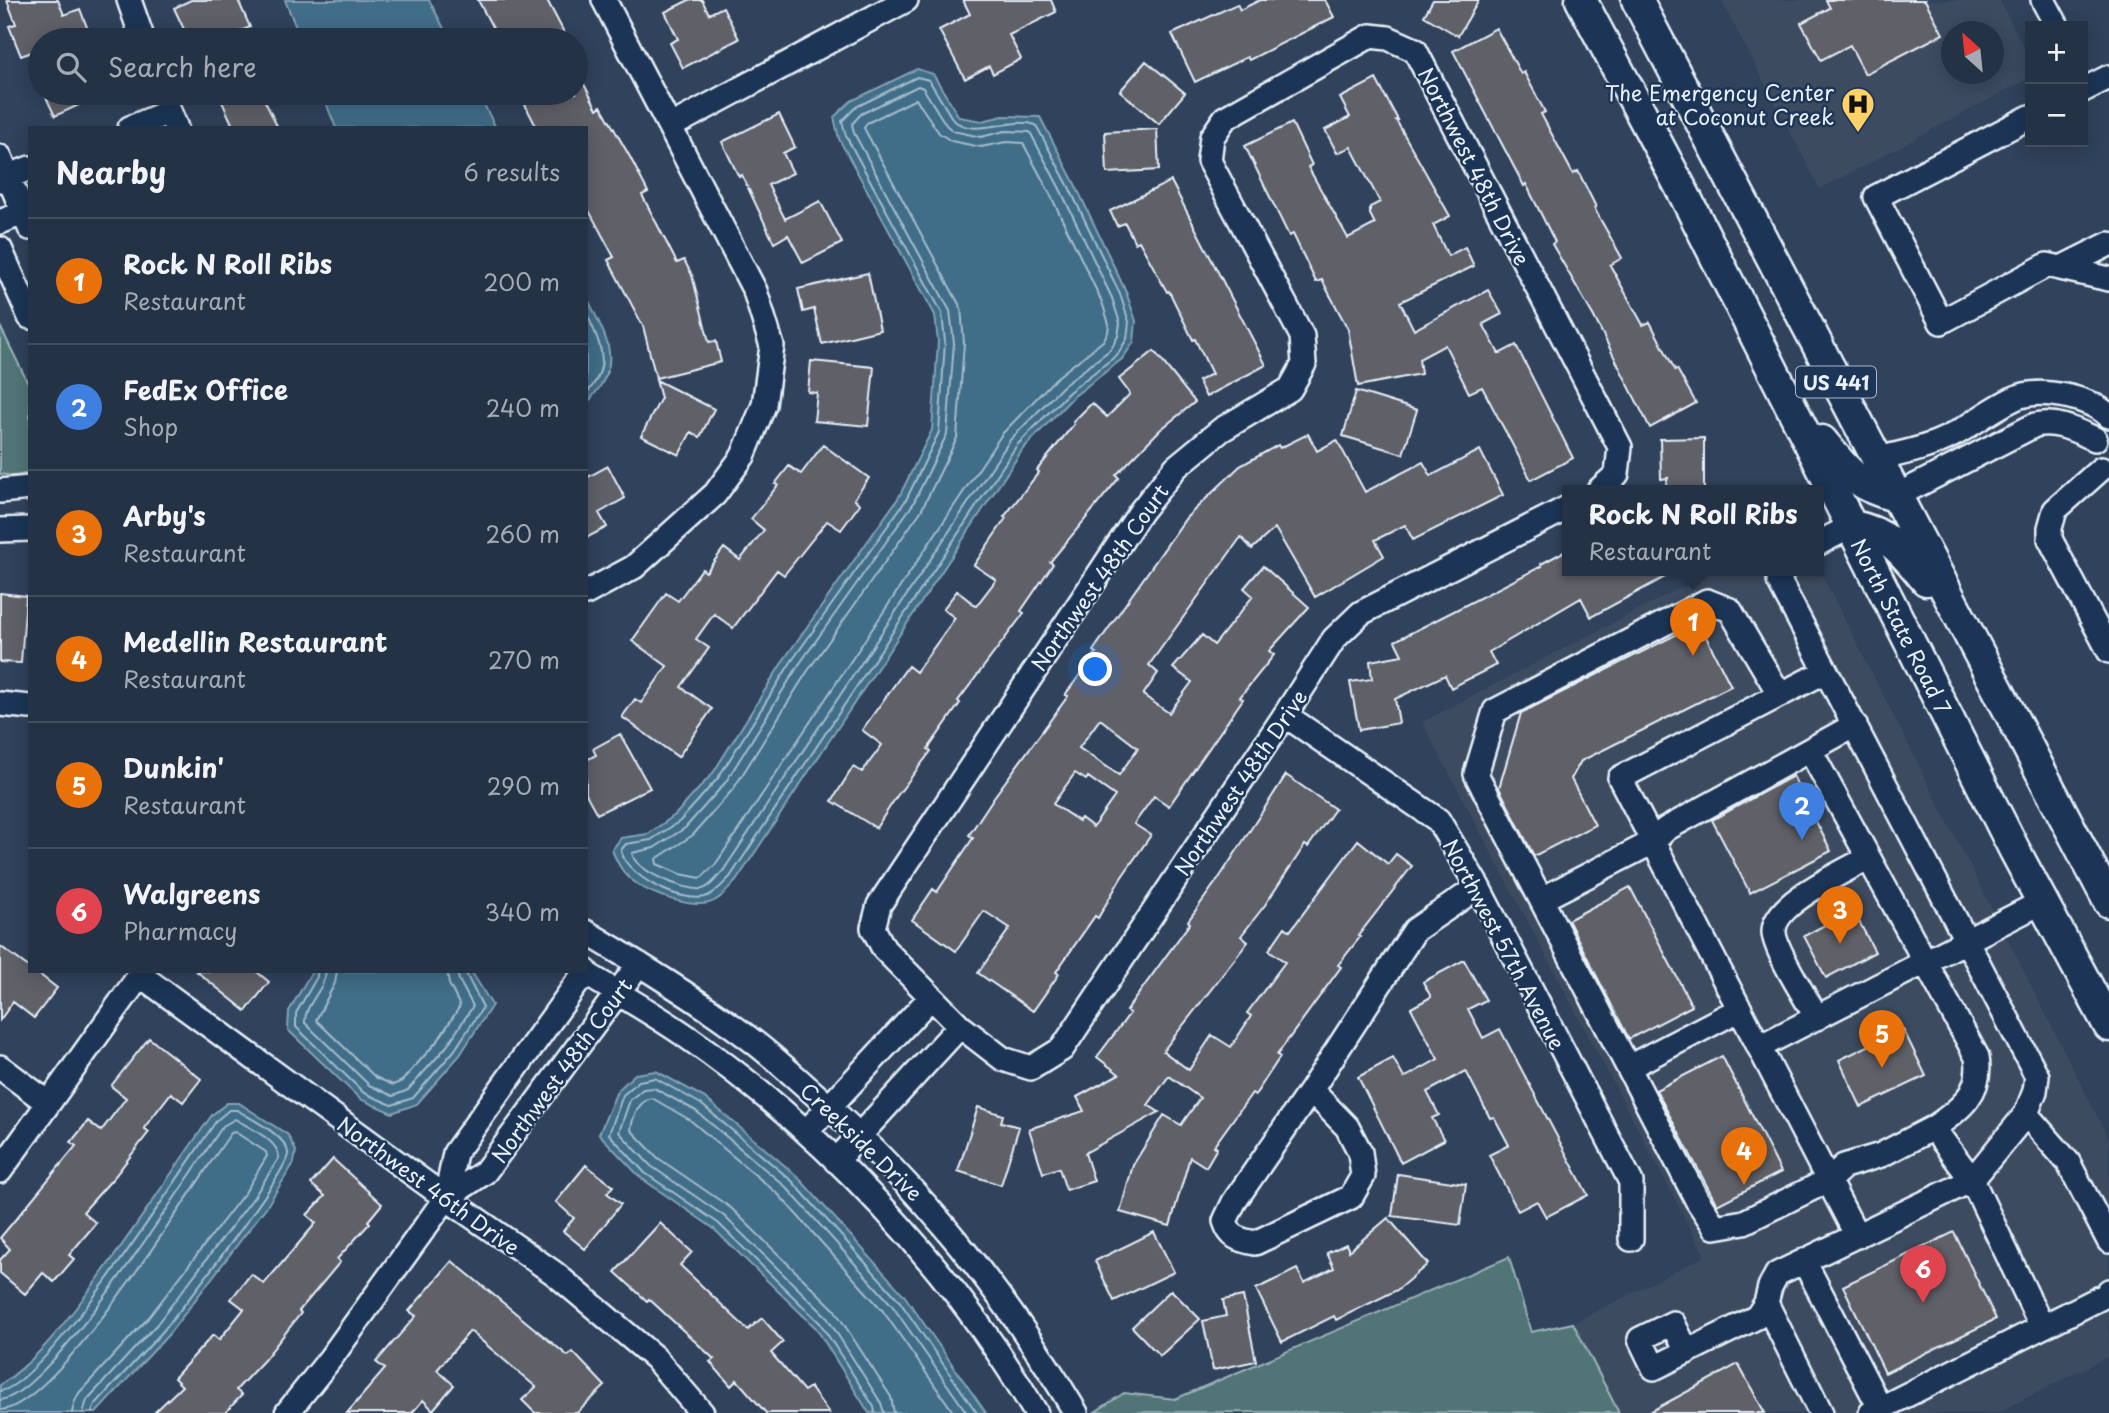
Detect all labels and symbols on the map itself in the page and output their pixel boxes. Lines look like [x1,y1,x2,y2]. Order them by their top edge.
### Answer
north arrow [1941,21,2004,84]
street label: Northwest 48th Drive [1411,61,1539,271]
place label: The Emergency Center at Coconut Creek [1605,76,1834,132]
hospital icon: The Emergency Center at Coconut Creek [1839,85,1877,134]
road number: US 441 [1796,366,1876,398]
street label: Northwest 48th Court [1022,477,1176,677]
street label: North State Road 7 [1844,532,1960,720]
pin: 1 [1670,598,1716,656]
your location [1078,652,1112,686]
street label: Northwest 48th Drive [1166,682,1314,882]
pin: 2 [1779,782,1825,840]
street label: Northwest 57th Avenue [1436,833,1574,1055]
pin: 3 [1817,886,1863,944]
street label: Northwest 48th Court [483,971,639,1169]
pin: 5 [1859,1010,1905,1068]
street label: Creekside Drive [794,1074,930,1208]
street label: Northwest 46th Drive [331,1108,527,1262]
pin: 4 [1721,1127,1767,1185]
pin: 6 [1900,1245,1946,1303]

